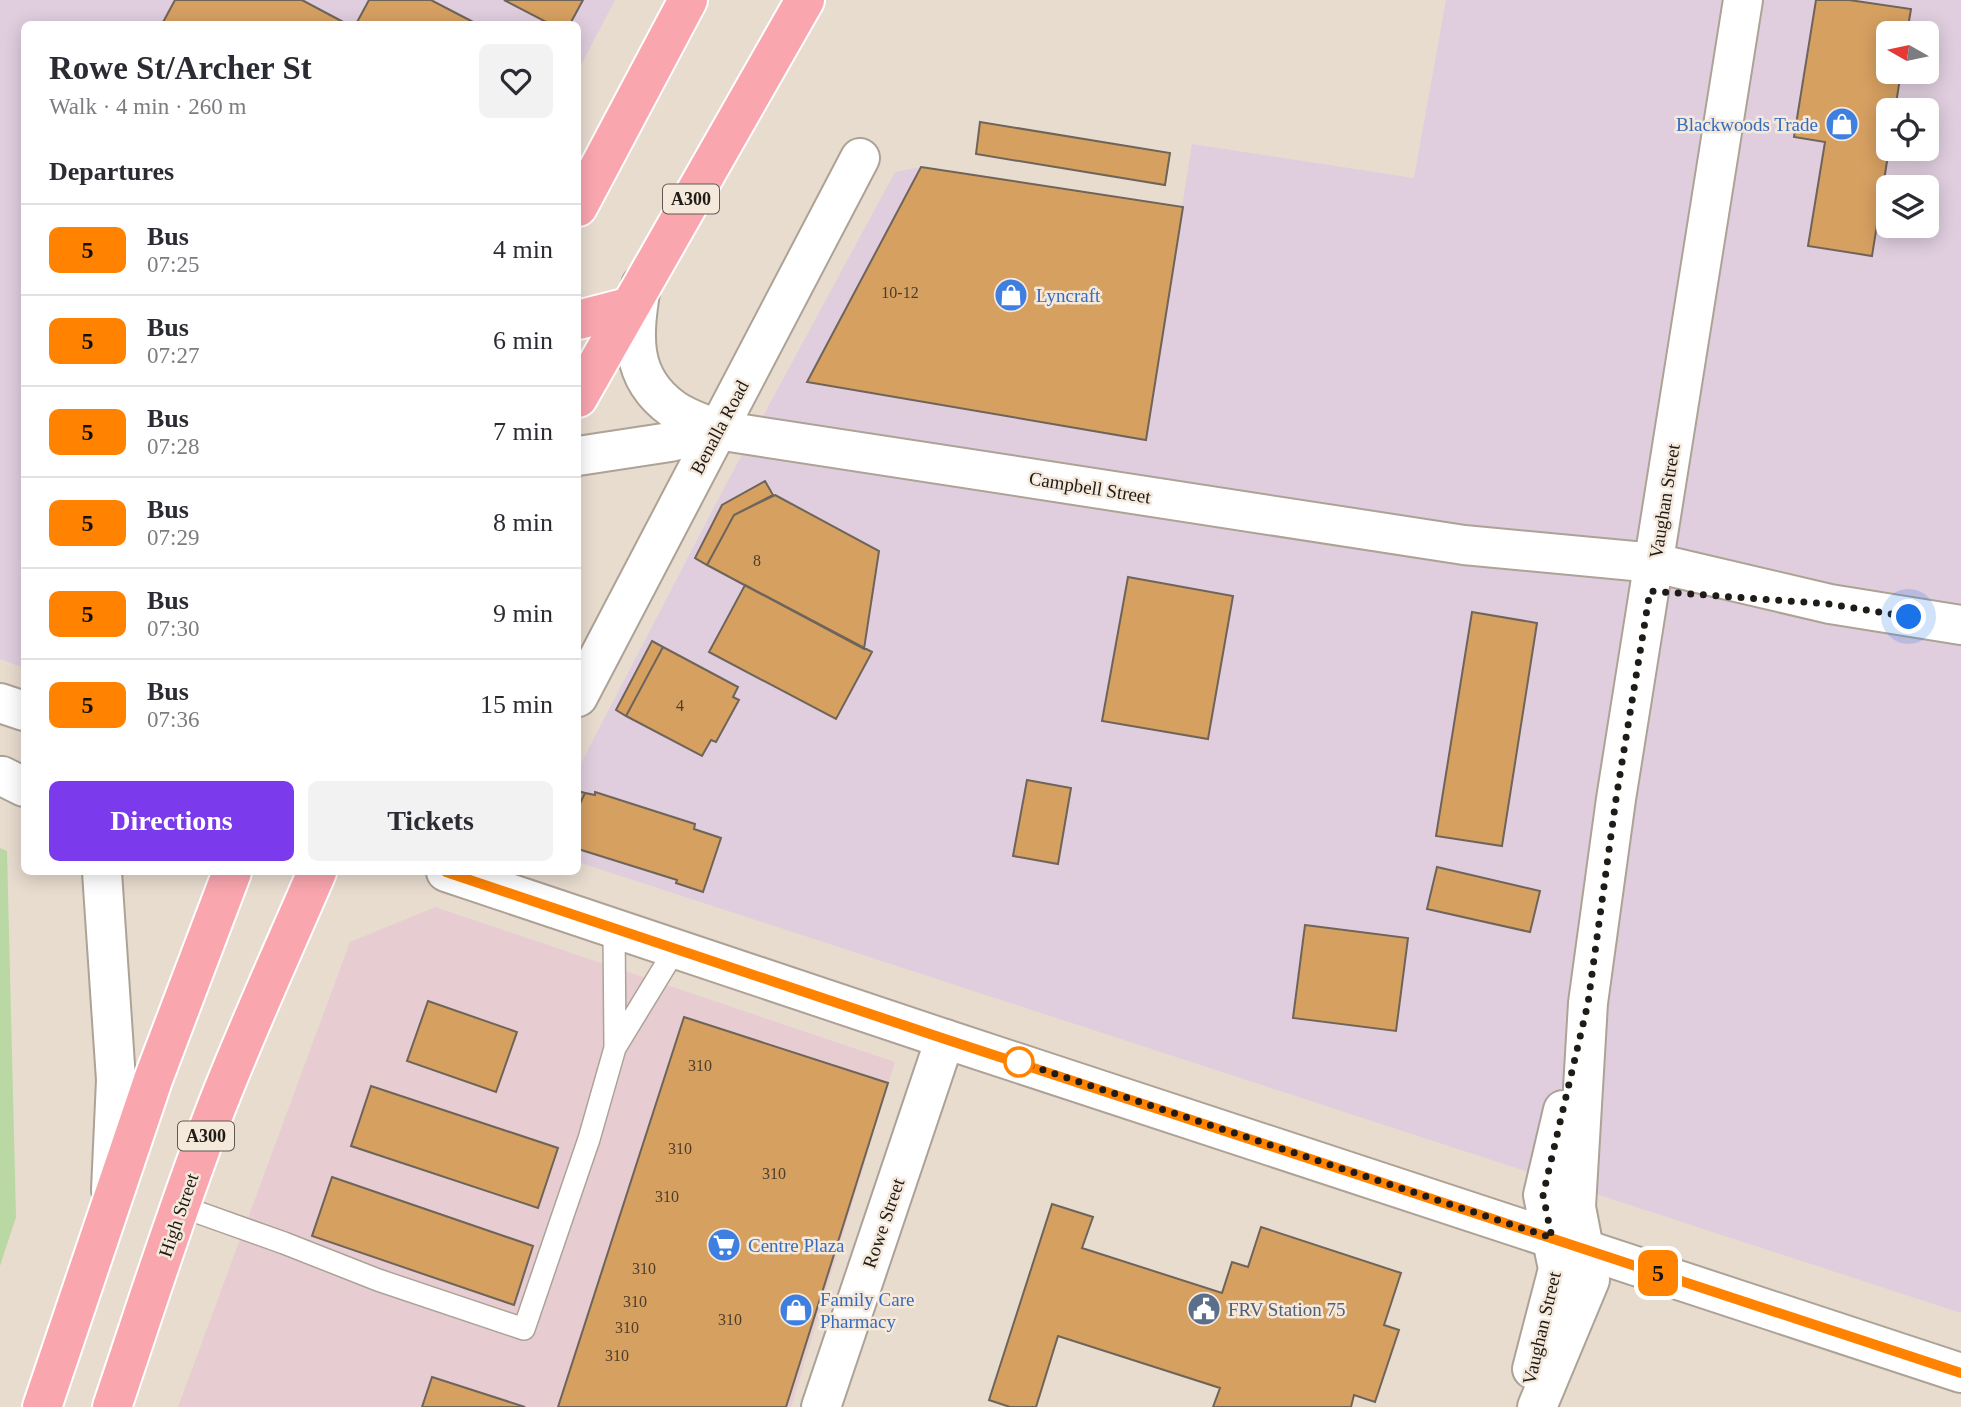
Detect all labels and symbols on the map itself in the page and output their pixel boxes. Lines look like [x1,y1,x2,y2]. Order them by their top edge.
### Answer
north arrow [1876,21,1939,84]
shop icon: Blackwoods Trade [1823,105,1861,143]
place label: Blackwoods Trade [1676,114,1818,135]
road number: A300 [663,184,719,214]
shop icon: Lyncraft [992,276,1030,314]
house number: 10-12 [881,284,919,301]
place label: Lyncraft [1036,285,1101,306]
street label: Benalla Road [686,376,753,478]
street label: Vaughan Street [1645,442,1684,560]
street label: Campbell Street [1028,468,1153,508]
house number: 8 [753,552,761,569]
your location [1891,599,1926,634]
house number: 4 [676,697,684,714]
unlabelled marker [1004,1047,1034,1077]
house number: 310 [688,1057,712,1074]
road number: A300 [178,1121,234,1150]
house number: 310 [668,1140,692,1157]
house number: 310 [762,1165,786,1182]
street label: High Street [154,1170,203,1260]
street label: Rowe Street [858,1175,909,1271]
house number: 310 [655,1188,679,1205]
supermarket icon: Centre Plaza [705,1226,743,1264]
place label: Centre Plaza [748,1235,845,1256]
line badge: 5 [1635,1250,1681,1296]
house number: 310 [632,1260,656,1277]
street label: Vaughan Street [1518,1269,1565,1387]
place label: Family Care Pharmacy [820,1289,914,1332]
public building icon: FRV Station 75 [1185,1290,1223,1328]
shop icon: Family Care Pharmacy [777,1291,815,1329]
house number: 310 [623,1293,647,1310]
place label: FRV Station 75 [1228,1299,1345,1320]
house number: 310 [718,1311,742,1328]
house number: 310 [615,1319,639,1336]
house number: 310 [605,1347,629,1364]

